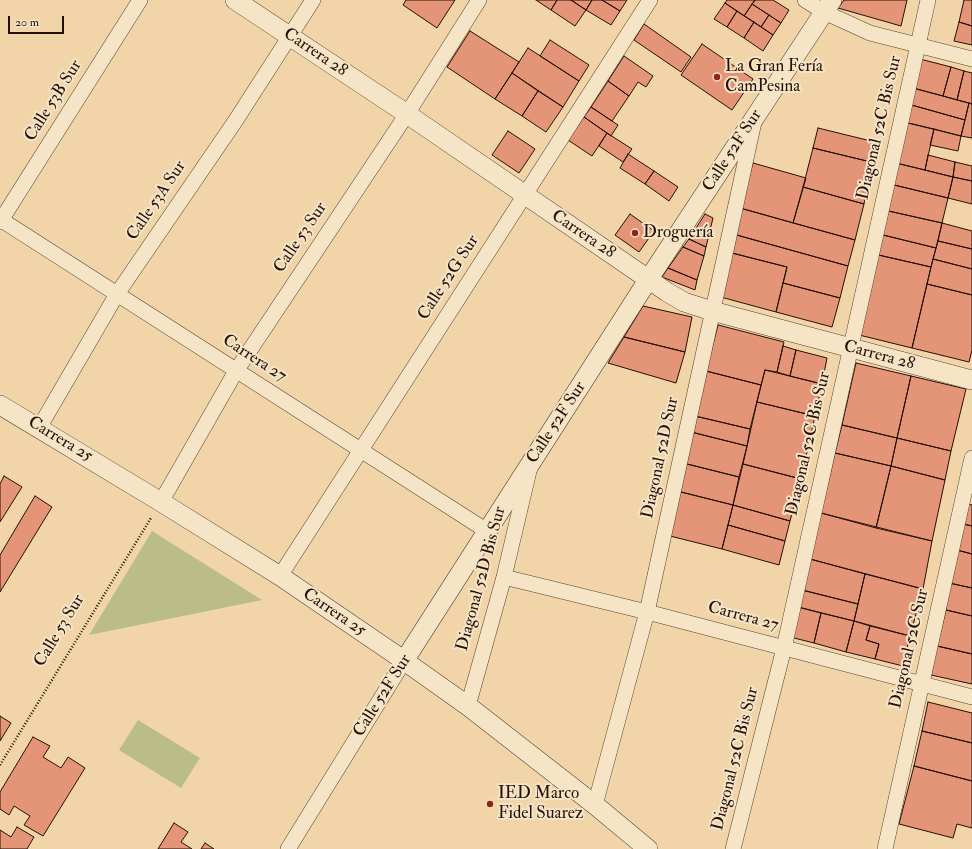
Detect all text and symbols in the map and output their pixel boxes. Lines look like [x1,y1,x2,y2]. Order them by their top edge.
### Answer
scale bar [10,8,66,34]
text: 20 m [15,15,39,30]
street label: Carrera 28 [279,24,351,82]
street label: Diagonal 52C Bis Sur [854,54,906,202]
street label: Calle 53B Sur [21,57,87,145]
place label: La Gran Fería CamPesina [725,57,823,97]
marker: La Gran Fería CamPesina [712,72,722,82]
street label: Calle 52F Sur [699,106,767,196]
street label: Calle 53A Sur [123,157,191,245]
street label: Calle 53 Sur [270,199,332,277]
street label: Carrera 28 [547,206,619,264]
place label: Droguería [643,223,714,243]
marker: Droguería [630,228,640,238]
street label: Calle 52G Sur [414,232,484,324]
street label: Carrera 27 [218,331,290,387]
street label: Carrera 28 [841,337,917,375]
street label: Diagonal 52C Bis Sur [783,370,835,518]
street label: Calle 52F Sur [523,378,591,468]
street label: Diagonal 52D Sur [638,395,684,521]
street label: Carrera 25 [24,413,96,467]
street label: Diagonal 52D Bis Sur [453,505,511,653]
street label: Carrera 25 [298,584,370,642]
street label: Diagonal 52C Sur [886,587,934,711]
street label: Calle 53 Sur [30,591,90,671]
street label: Carrera 27 [705,598,781,636]
street label: Calle 52F Sur [350,651,416,741]
street label: Diagonal 52C Bis Sur [708,685,764,833]
place label: IED Marco Fidel Suarez [498,784,583,824]
marker: IED Marco Fidel Suarez [485,799,495,809]

